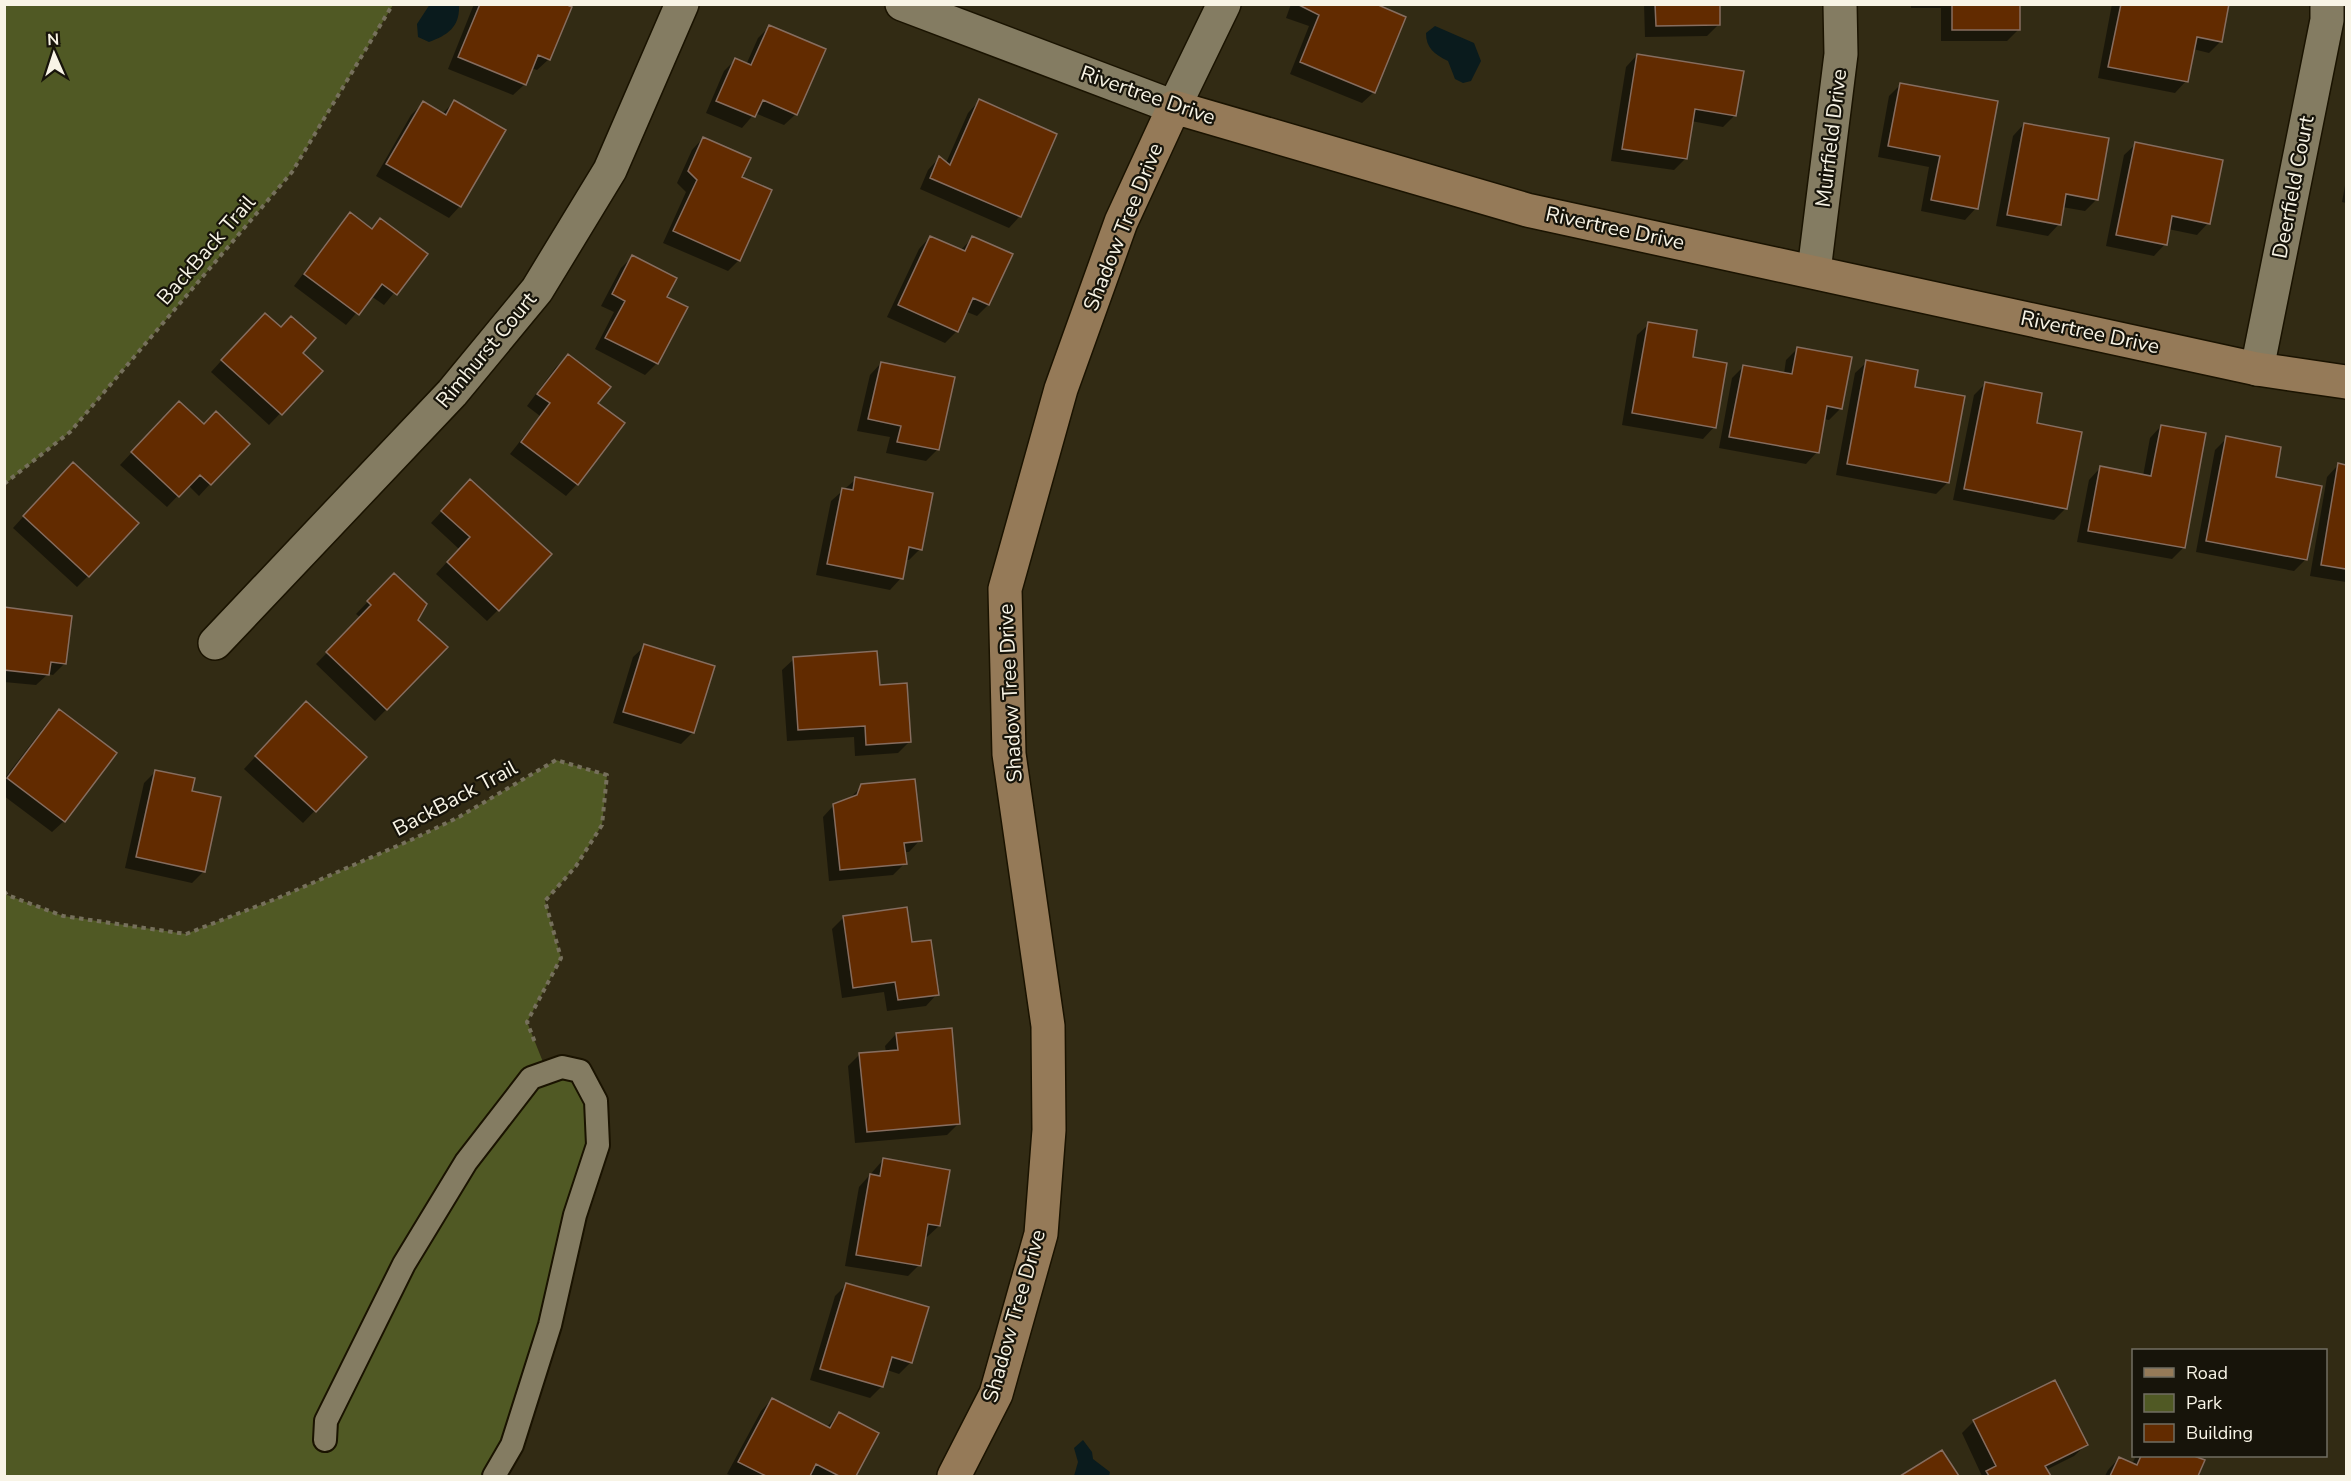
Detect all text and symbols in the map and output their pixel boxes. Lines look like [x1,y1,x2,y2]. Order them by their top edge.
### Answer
north arrow [24,24,84,84]
text: N [47,29,60,51]
street label: Rivertree Drive [1077,59,1219,131]
street label: Muirfield Drive [1809,67,1853,209]
street label: Deerfield Court [2265,113,2321,261]
street label: Shadow Tree Drive [1077,139,1169,315]
street label: BackBack Trail [150,188,262,311]
street label: Rivertree Drive [1543,200,1687,256]
street label: Rimhurst Court [429,286,543,414]
street label: Rivertree Drive [2018,304,2162,360]
street label: Shadow Tree Drive [991,603,1029,783]
street label: BackBack Trail [388,753,523,843]
street label: Shadow Tree Drive [976,1226,1052,1406]
legend [2132,1349,2327,1457]
text: Road [2186,1361,2228,1385]
text: Park [2186,1391,2223,1415]
text: Building [2186,1421,2253,1445]

